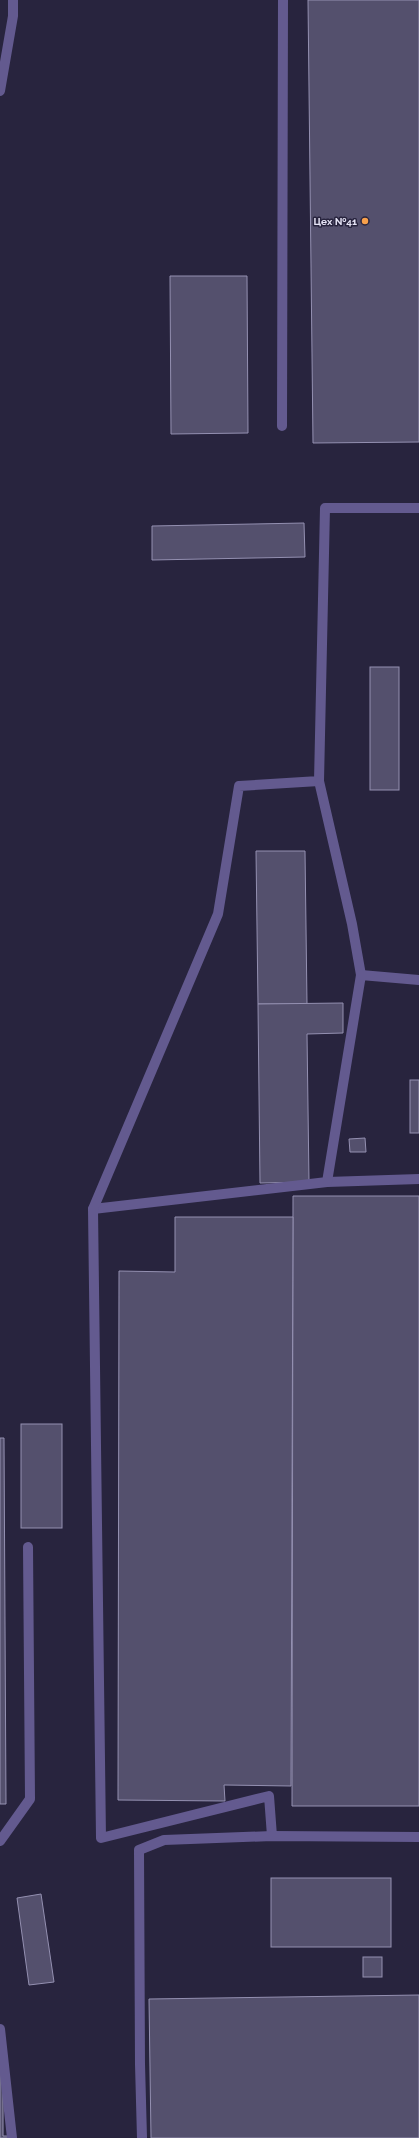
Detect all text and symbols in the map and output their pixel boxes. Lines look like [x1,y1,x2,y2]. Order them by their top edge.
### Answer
place label: Цех №41 [314,216,357,227]
marker: Цех №41 [360,216,370,226]

